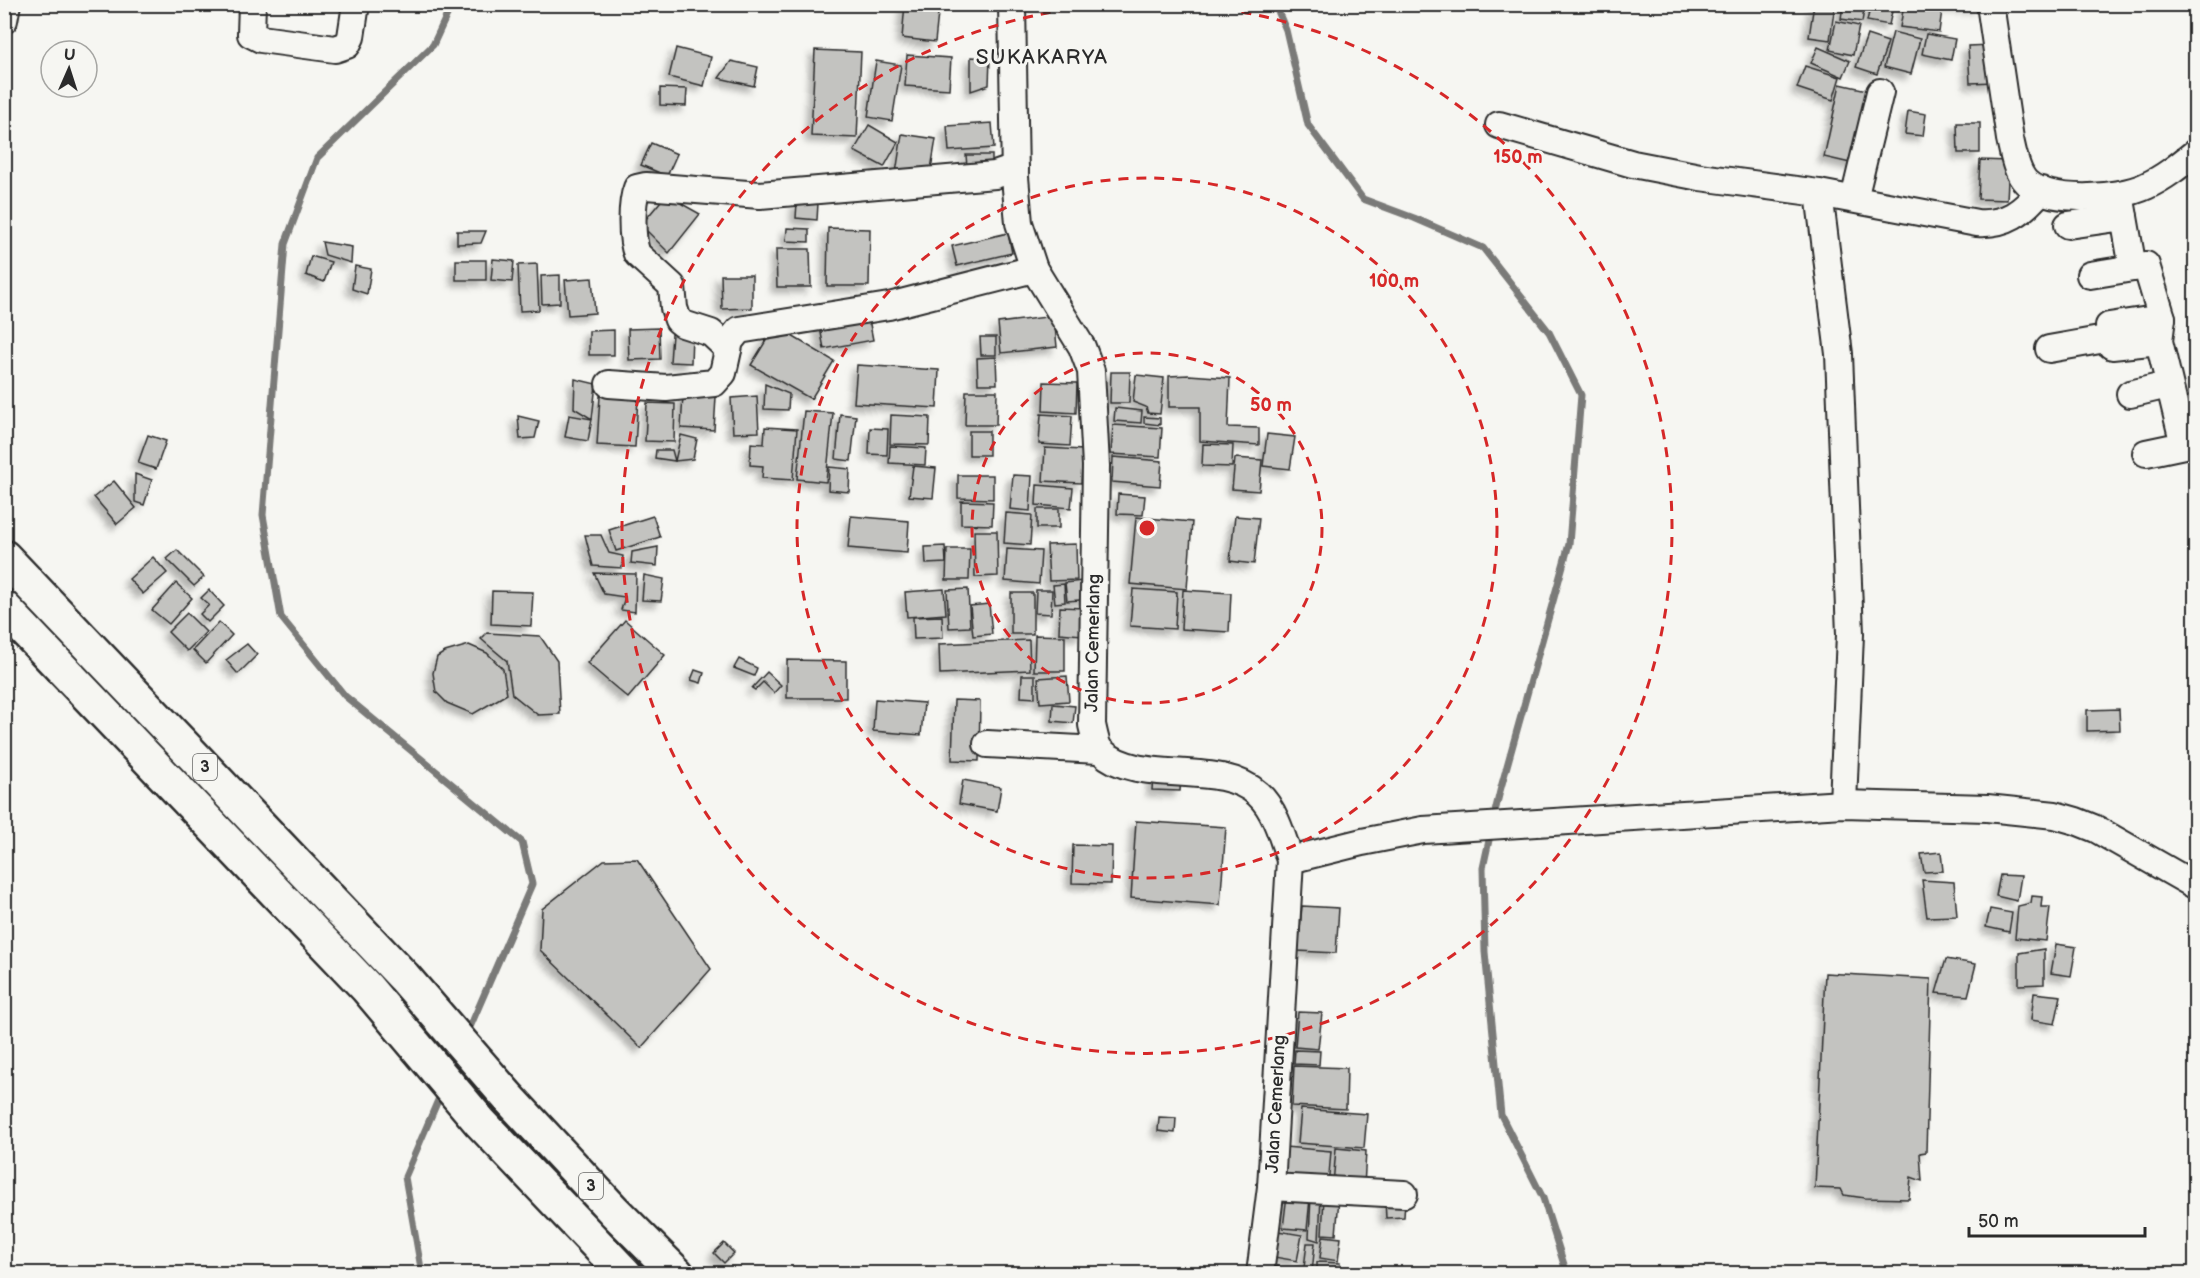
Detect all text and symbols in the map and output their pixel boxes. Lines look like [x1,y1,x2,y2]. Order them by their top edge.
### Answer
north arrow [39,39,99,99]
district label: SUKAKARYA [976,45,1108,70]
text: U [64,46,76,65]
text: 150 m [1493,147,1543,168]
text: 100 m [1369,271,1419,292]
text: 50 m [1250,395,1292,416]
centre of rings [1137,518,1157,538]
street label: Jalan Cemerlang [1081,574,1105,712]
road number: 3 [193,754,217,780]
street label: Jalan Cemerlang [1262,1034,1290,1174]
road number: 3 [579,1173,603,1199]
scale bar [1969,1200,2144,1238]
text: 50 m [1978,1211,2019,1232]

